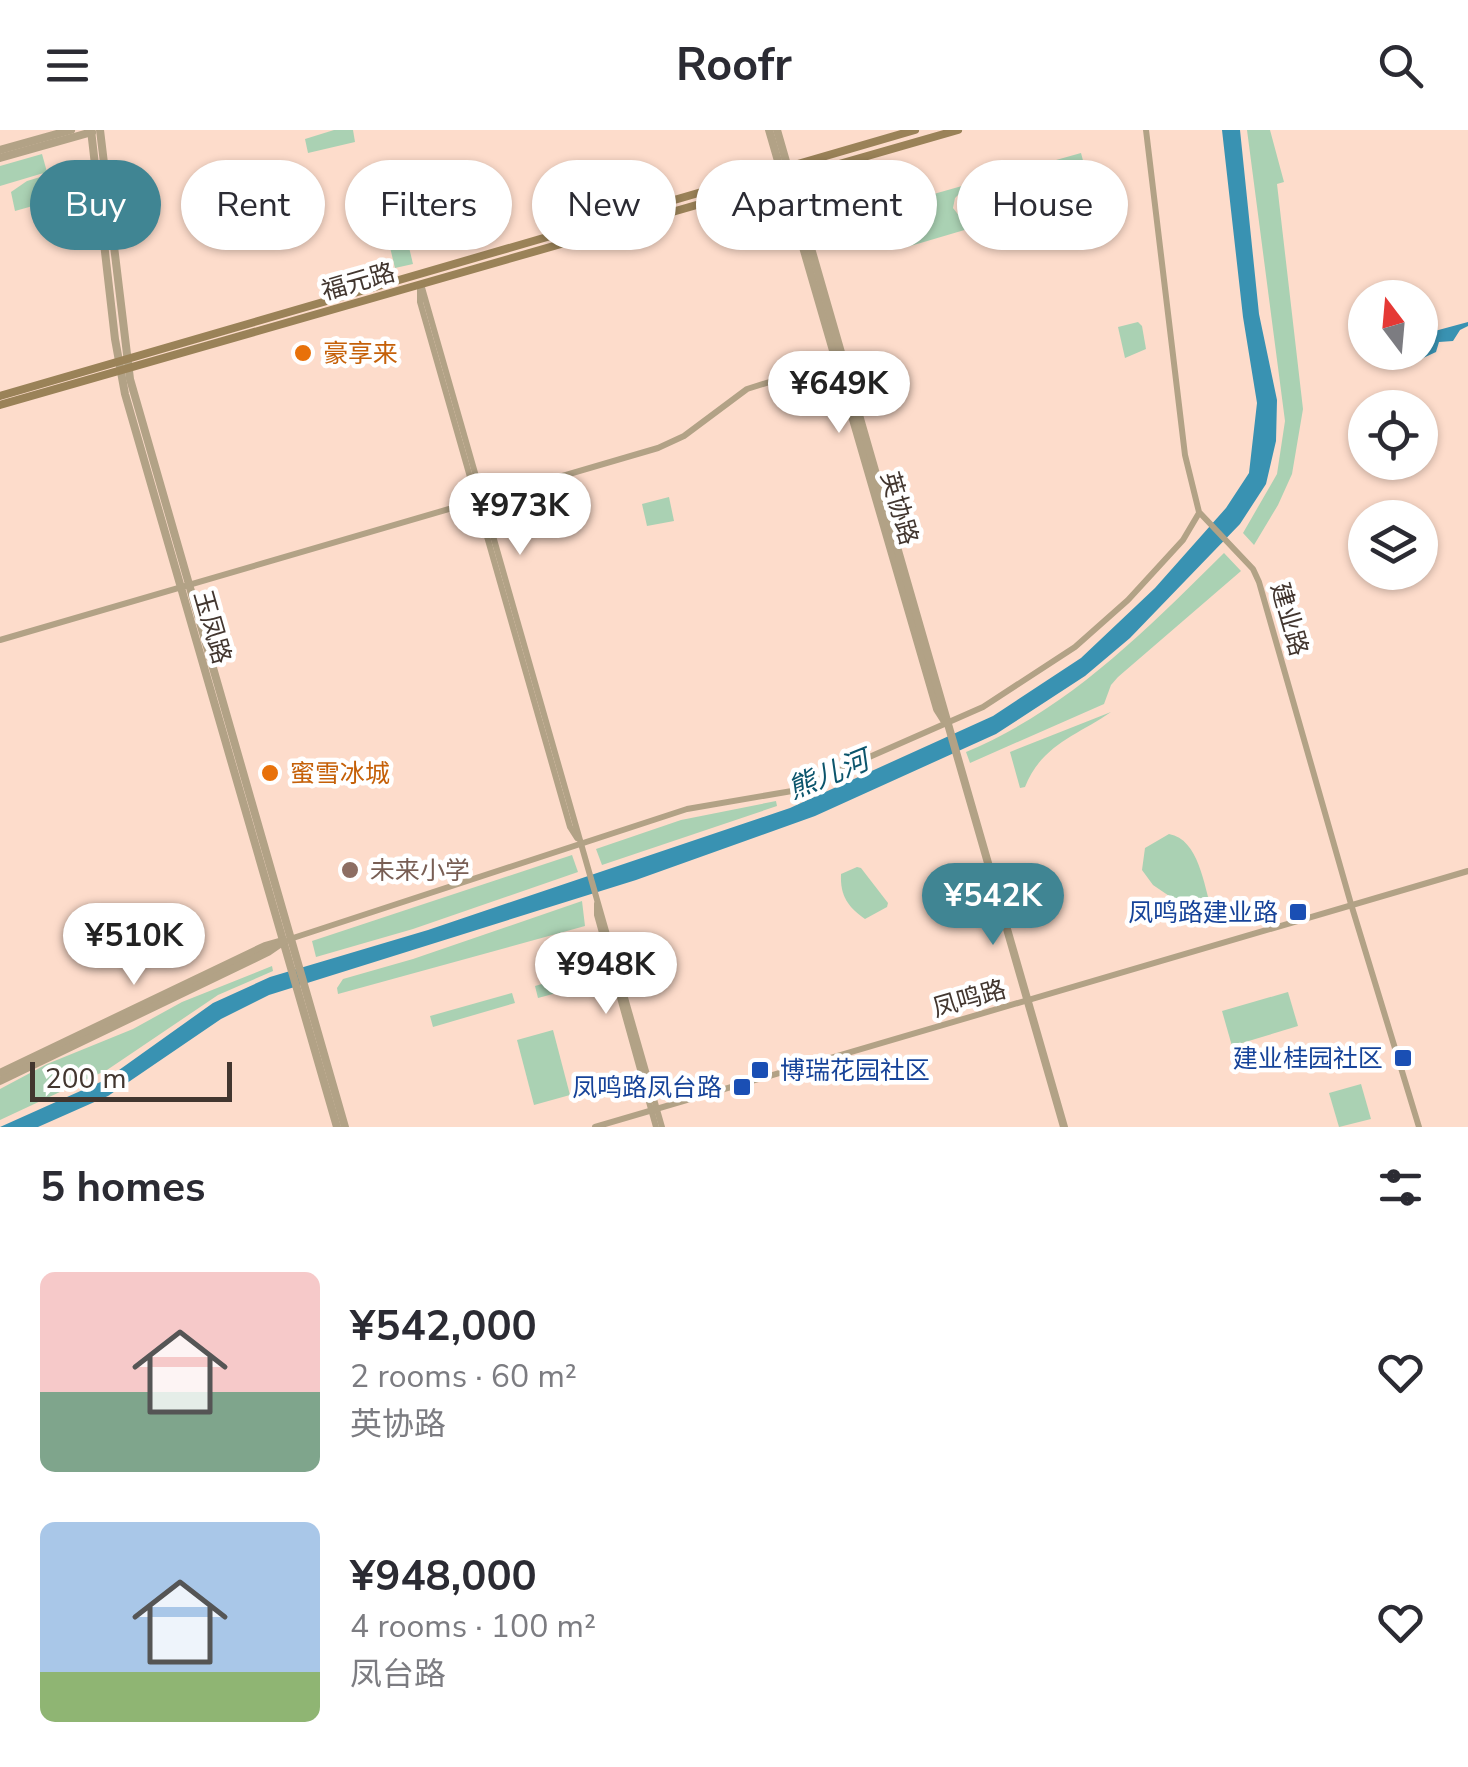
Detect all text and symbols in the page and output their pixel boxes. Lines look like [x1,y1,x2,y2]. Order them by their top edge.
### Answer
text: Roofr [676,35,792,96]
icon: menu [40,38,95,93]
icon: search [1373,38,1428,93]
chip: Buy [30,160,161,250]
chip: Rent [181,160,325,250]
chip: Filters [345,160,512,250]
chip: New [532,160,676,250]
chip: Apartment [696,160,937,250]
chip: House [957,160,1128,250]
street label: 福元路 [318,255,399,309]
north arrow [1348,280,1438,370]
map controls [1348,280,1438,590]
place label: 豪享来 [323,337,398,371]
marker: 豪享来 [292,342,314,364]
pin: ¥649K [769,351,909,436]
text: ¥649K [790,362,888,405]
button: locate [1348,390,1438,480]
street label: 英协路 [872,468,926,549]
pin: ¥973K [450,473,590,558]
text: ¥973K [471,484,569,527]
button: layers [1348,500,1438,590]
street label: 建业路 [1262,579,1316,660]
street label: 玉凤路 [185,587,239,668]
water label: 熊儿河 [782,740,879,808]
place label: 蜜雪冰城 [290,757,390,791]
marker: 蜜雪冰城 [259,762,281,784]
place label: 未来小学 [370,854,470,888]
marker: 未来小学 [339,859,361,881]
pin: ¥542K [923,863,1063,948]
text: ¥542K [944,874,1042,917]
place label: 凤鸣路建业路 [1128,896,1278,930]
marker: 凤鸣路建业路 [1287,901,1309,923]
pin: ¥510K [64,903,204,988]
text: ¥510K [85,914,183,957]
pin: ¥948K [536,932,676,1017]
text: ¥948K [557,943,655,986]
street label: 凤鸣路 [929,972,1010,1026]
place label: 建业桂园社区 [1233,1042,1383,1076]
marker: 建业桂园社区 [1392,1047,1414,1069]
place label: 博瑞花园社区 [780,1054,930,1088]
scale bar [30,1057,232,1101]
marker: 博瑞花园社区 [749,1059,771,1081]
text: 200 m [45,1060,127,1098]
place label: 凤鸣路凤台路 [572,1071,722,1105]
marker: 凤鸣路凤台路 [731,1076,753,1098]
text: 5 homes [40,1159,205,1216]
icon: filters [1373,1160,1428,1215]
text: ¥542,000 [350,1298,537,1355]
icon: home [120,1312,240,1432]
icon: heart [1373,1345,1428,1400]
text: 2 rooms · 60 m² [350,1355,577,1398]
text: 英协路 [350,1403,446,1446]
text: ¥948,000 [350,1548,537,1605]
icon: home [120,1562,240,1682]
icon: heart [1373,1595,1428,1650]
text: 4 rooms · 100 m² [350,1605,596,1648]
text: 凤台路 [350,1653,446,1696]

